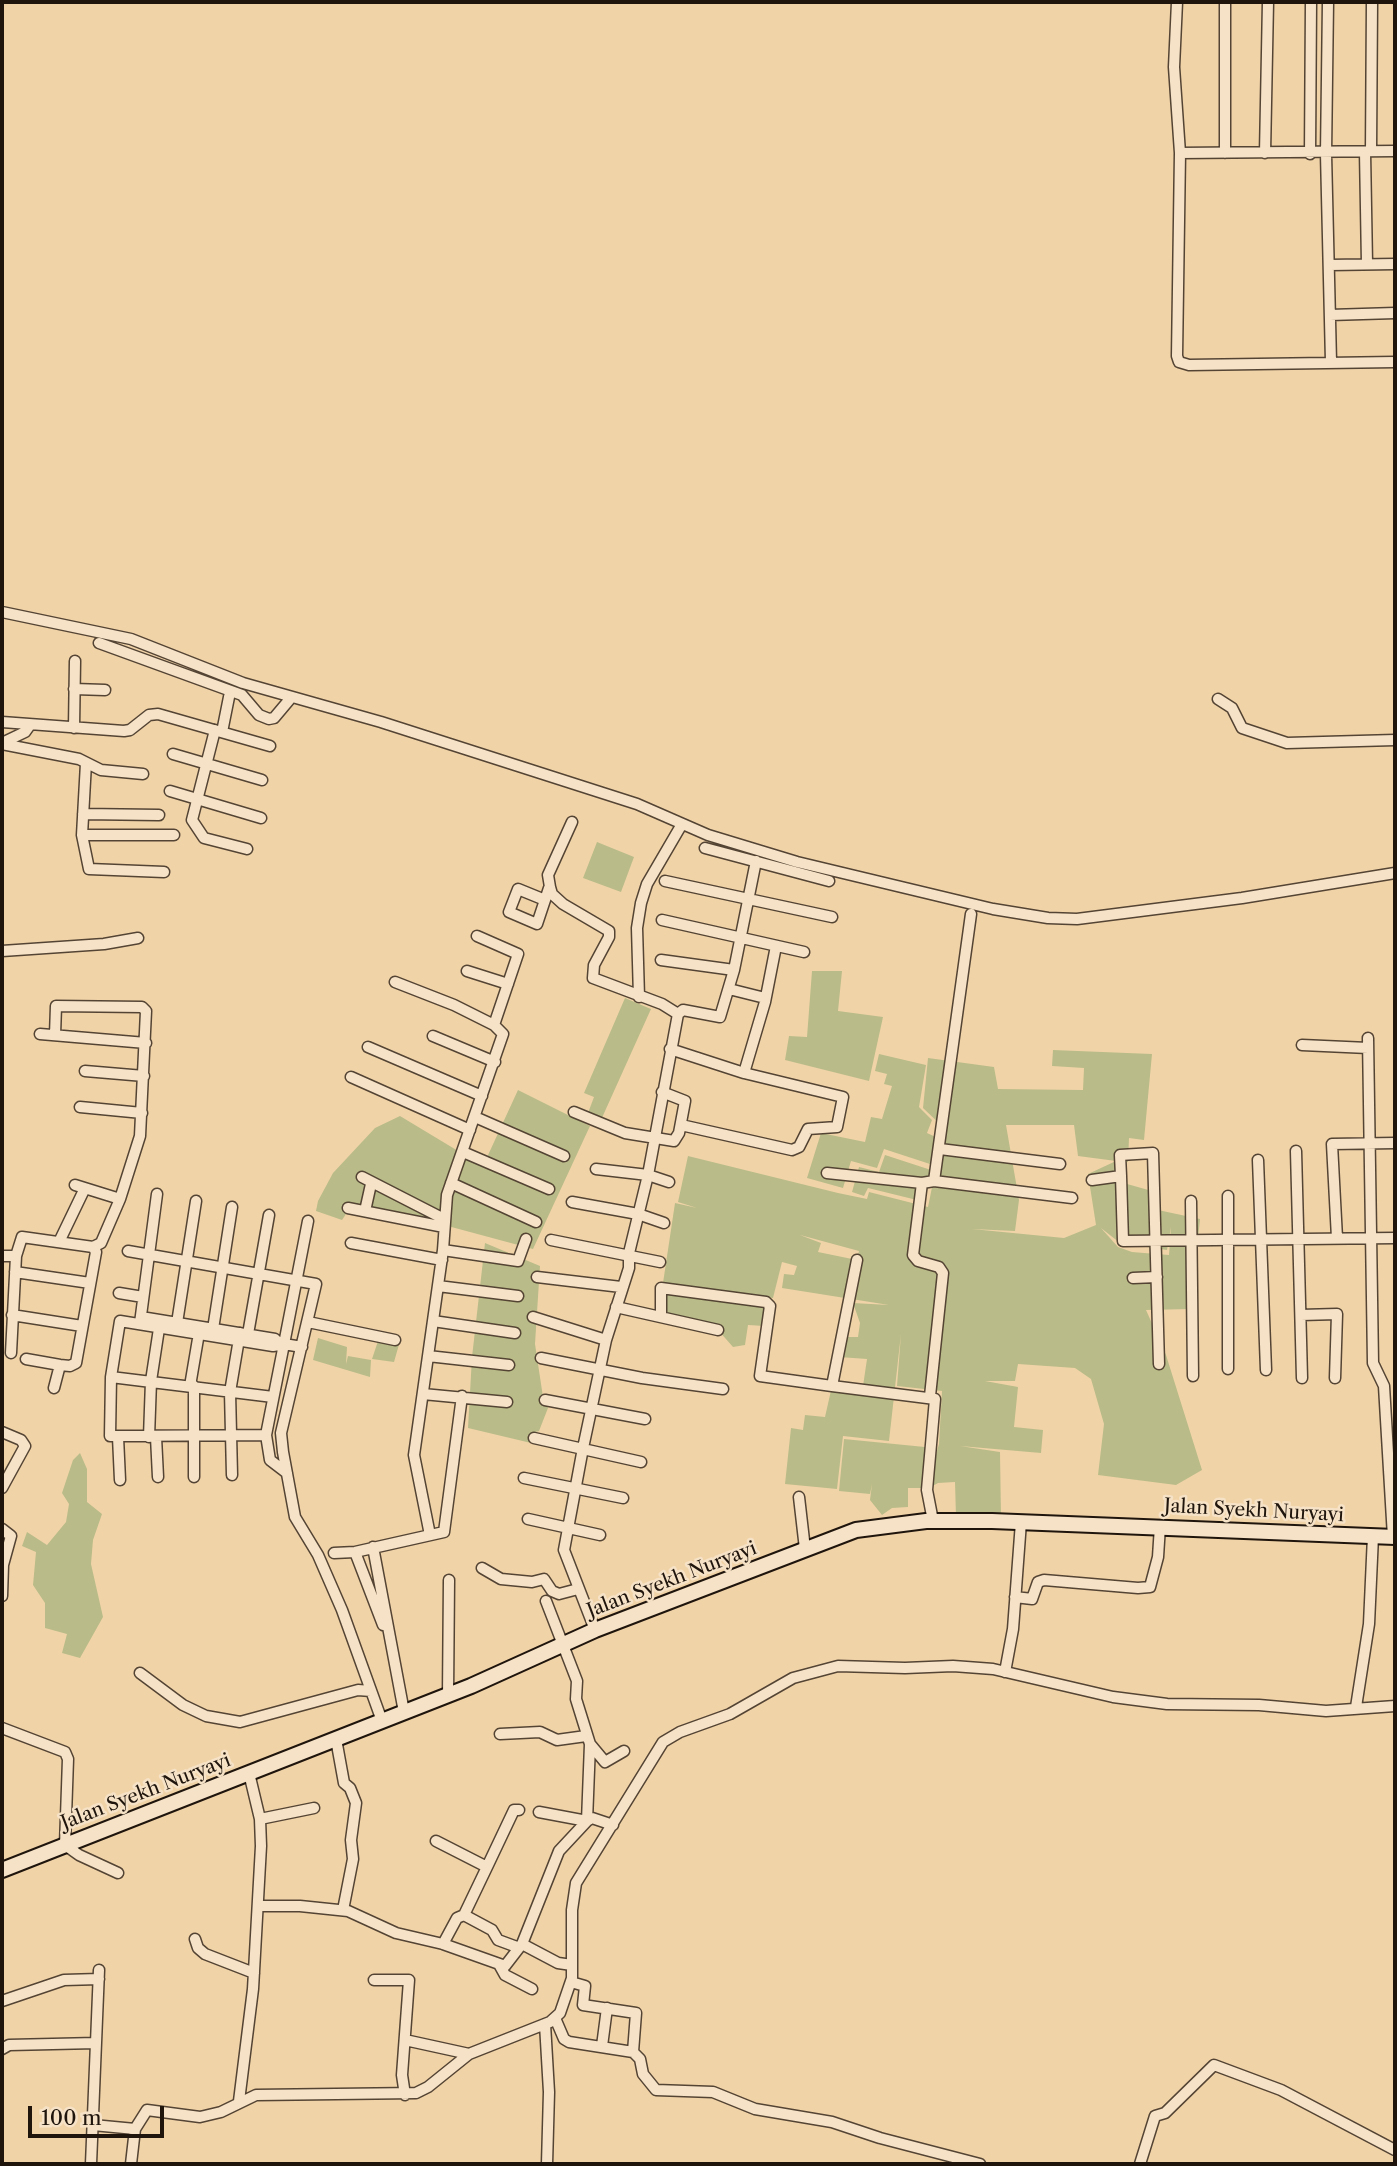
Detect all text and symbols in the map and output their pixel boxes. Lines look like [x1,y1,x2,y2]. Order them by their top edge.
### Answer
street label: Jalan Syekh Nuryayi [1164,1495,1344,1527]
street label: Jalan Syekh Nuryayi [584,1537,760,1623]
street label: Jalan Syekh Nuryayi [58,1749,234,1835]
scale bar [32,2092,168,2136]
text: 100 m [41,2105,102,2130]

